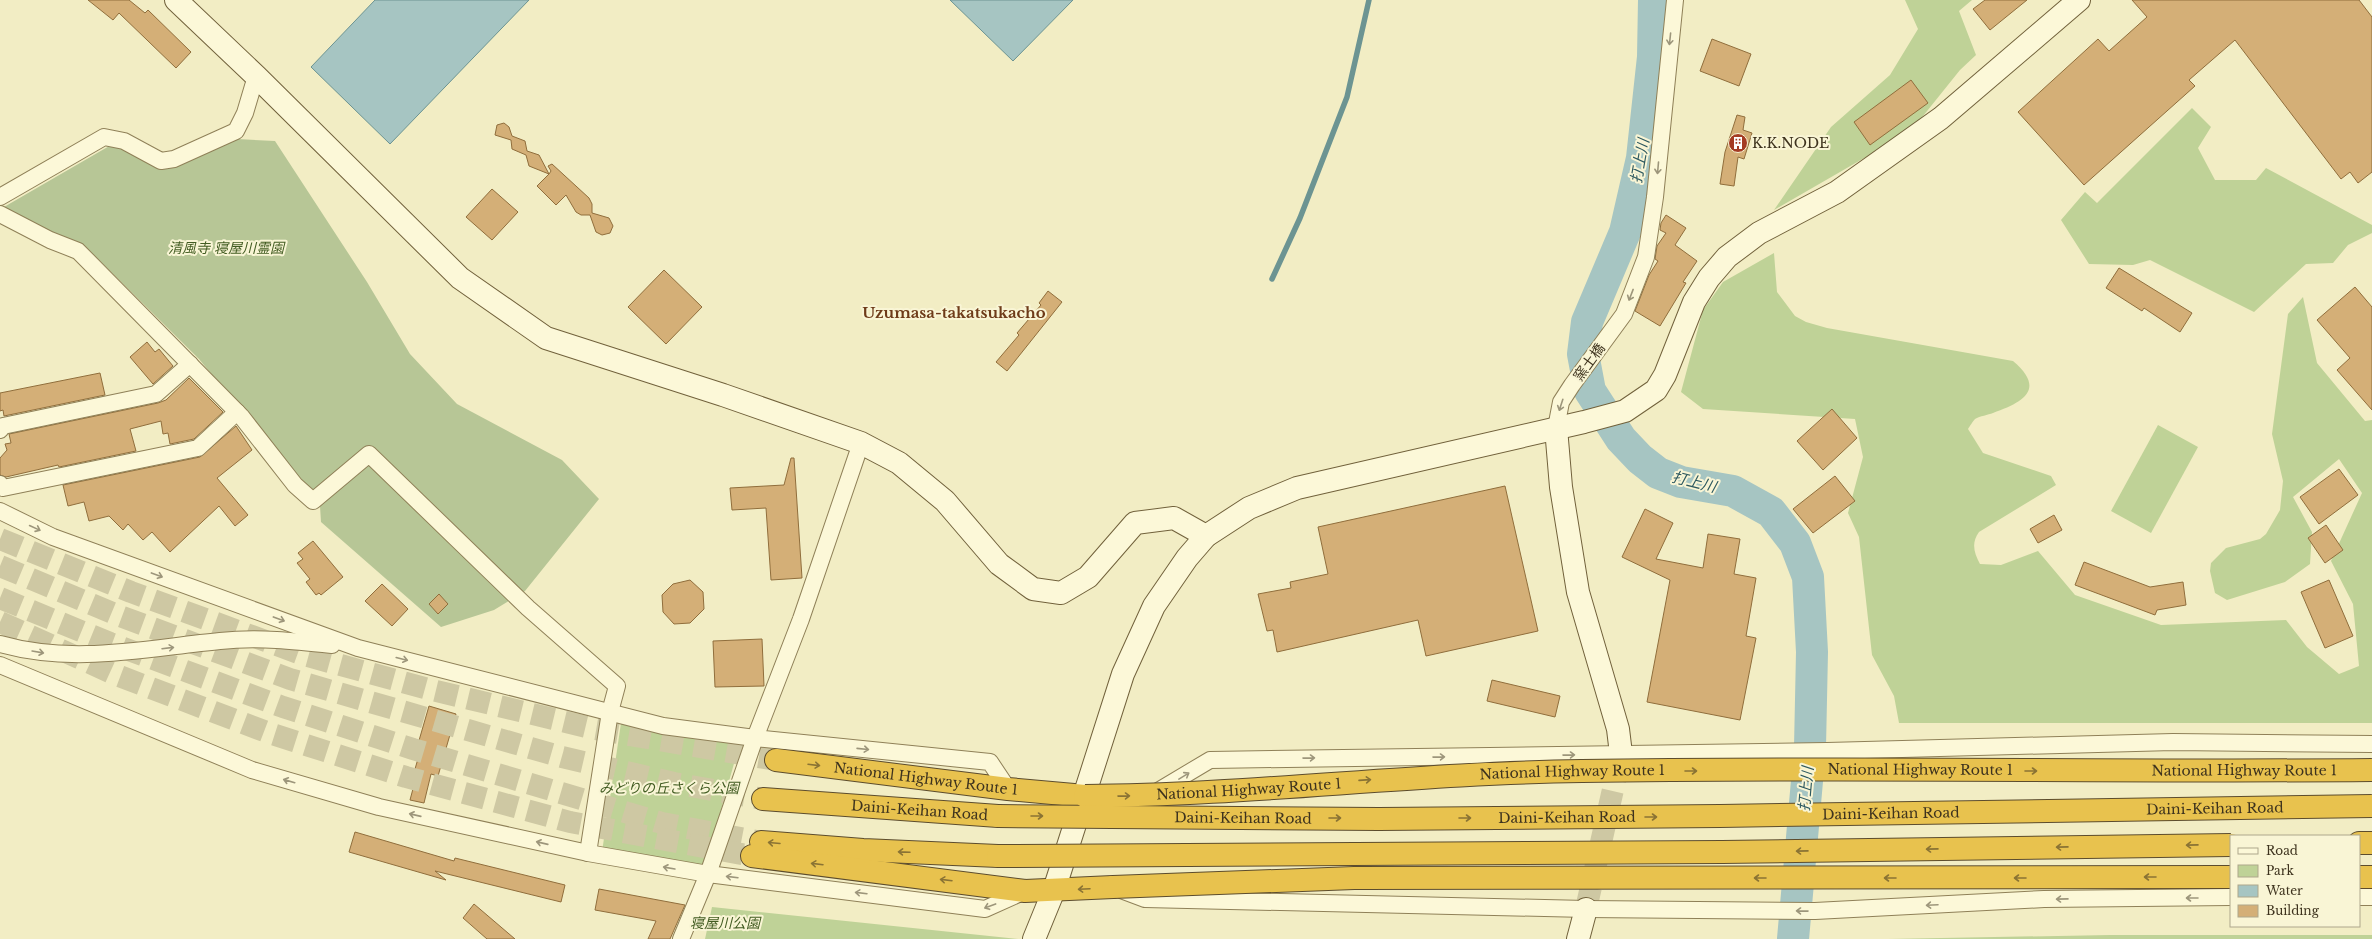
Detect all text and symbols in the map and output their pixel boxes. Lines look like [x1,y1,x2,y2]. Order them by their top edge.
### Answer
one-way arrow [1666,32,1674,45]
building icon: K.K.NODE [1727,132,1749,154]
place label: K.K.NODE [1752,134,1829,152]
water label: 打上川 [1626,135,1653,185]
one-way arrow [1654,161,1661,174]
park label: 清風寺 寝屋川霊園 [168,239,286,257]
one-way arrow [1627,288,1635,300]
district label: Uzumasa-takatsukacho [862,303,1046,322]
street label: 窯土橋 [1569,340,1609,384]
one-way arrow [1557,399,1565,411]
water label: 打上川 [1670,467,1720,497]
one-way arrow [29,525,41,532]
one-way arrow [150,571,162,579]
one-way arrow [272,616,285,623]
one-way arrow [161,644,174,652]
one-way arrow [31,648,44,656]
one-way arrow [396,656,409,663]
one-way arrow [856,745,869,753]
one-way arrow [1562,751,1575,759]
one-way arrow [1432,753,1445,761]
one-way arrow [1302,755,1315,762]
street label: National Highway Route 1 [833,758,1019,799]
street label: National Highway Route 1 [1828,760,2013,779]
one-way arrow [807,761,820,769]
street label: National Highway Route 1 [1479,761,1665,783]
street label: National Highway Route 1 [2152,761,2337,779]
water label: 打上川 [1794,764,1817,812]
one-way arrow [1684,767,1697,775]
one-way arrow [2024,767,2037,775]
one-way arrow [1178,771,1190,779]
street label: National Highway Route 1 [1156,774,1342,803]
one-way arrow [1358,776,1371,783]
one-way arrow [283,777,296,784]
park label: みどりの丘さくら公園 [599,779,741,797]
one-way arrow [1117,792,1130,800]
street label: Daini-Keihan Road [850,796,989,824]
street label: Daini-Keihan Road [2146,798,2284,818]
street label: Daini-Keihan Road [1822,803,1960,823]
street label: Daini-Keihan Road [1174,808,1312,827]
street label: Daini-Keihan Road [1498,808,1636,827]
one-way arrow [409,810,422,818]
one-way arrow [1030,812,1043,820]
one-way arrow [1644,813,1657,821]
one-way arrow [1328,814,1341,822]
one-way arrow [1458,814,1471,822]
legend [2230,835,2360,927]
one-way arrow [536,839,549,847]
one-way arrow [768,839,781,846]
one-way arrow [2186,841,2199,849]
one-way arrow [2056,843,2069,851]
text: Road [2266,843,2298,858]
one-way arrow [1926,845,1939,853]
one-way arrow [1796,847,1809,855]
one-way arrow [898,848,911,856]
one-way arrow [811,860,824,868]
one-way arrow [663,863,676,871]
text: Park [2266,863,2294,878]
one-way arrow [2144,873,2157,881]
one-way arrow [726,874,739,881]
one-way arrow [1754,874,1767,882]
one-way arrow [1884,874,1897,882]
one-way arrow [2014,874,2027,882]
one-way arrow [940,877,953,884]
text: Water [2265,883,2303,898]
one-way arrow [1078,885,1091,892]
one-way arrow [855,890,868,897]
one-way arrow [2186,894,2199,902]
one-way arrow [2056,895,2069,903]
one-way arrow [1926,901,1939,909]
one-way arrow [984,903,996,911]
text: Building [2266,903,2320,918]
one-way arrow [1796,907,1809,915]
park label: 寝屋川公園 [690,914,762,932]

